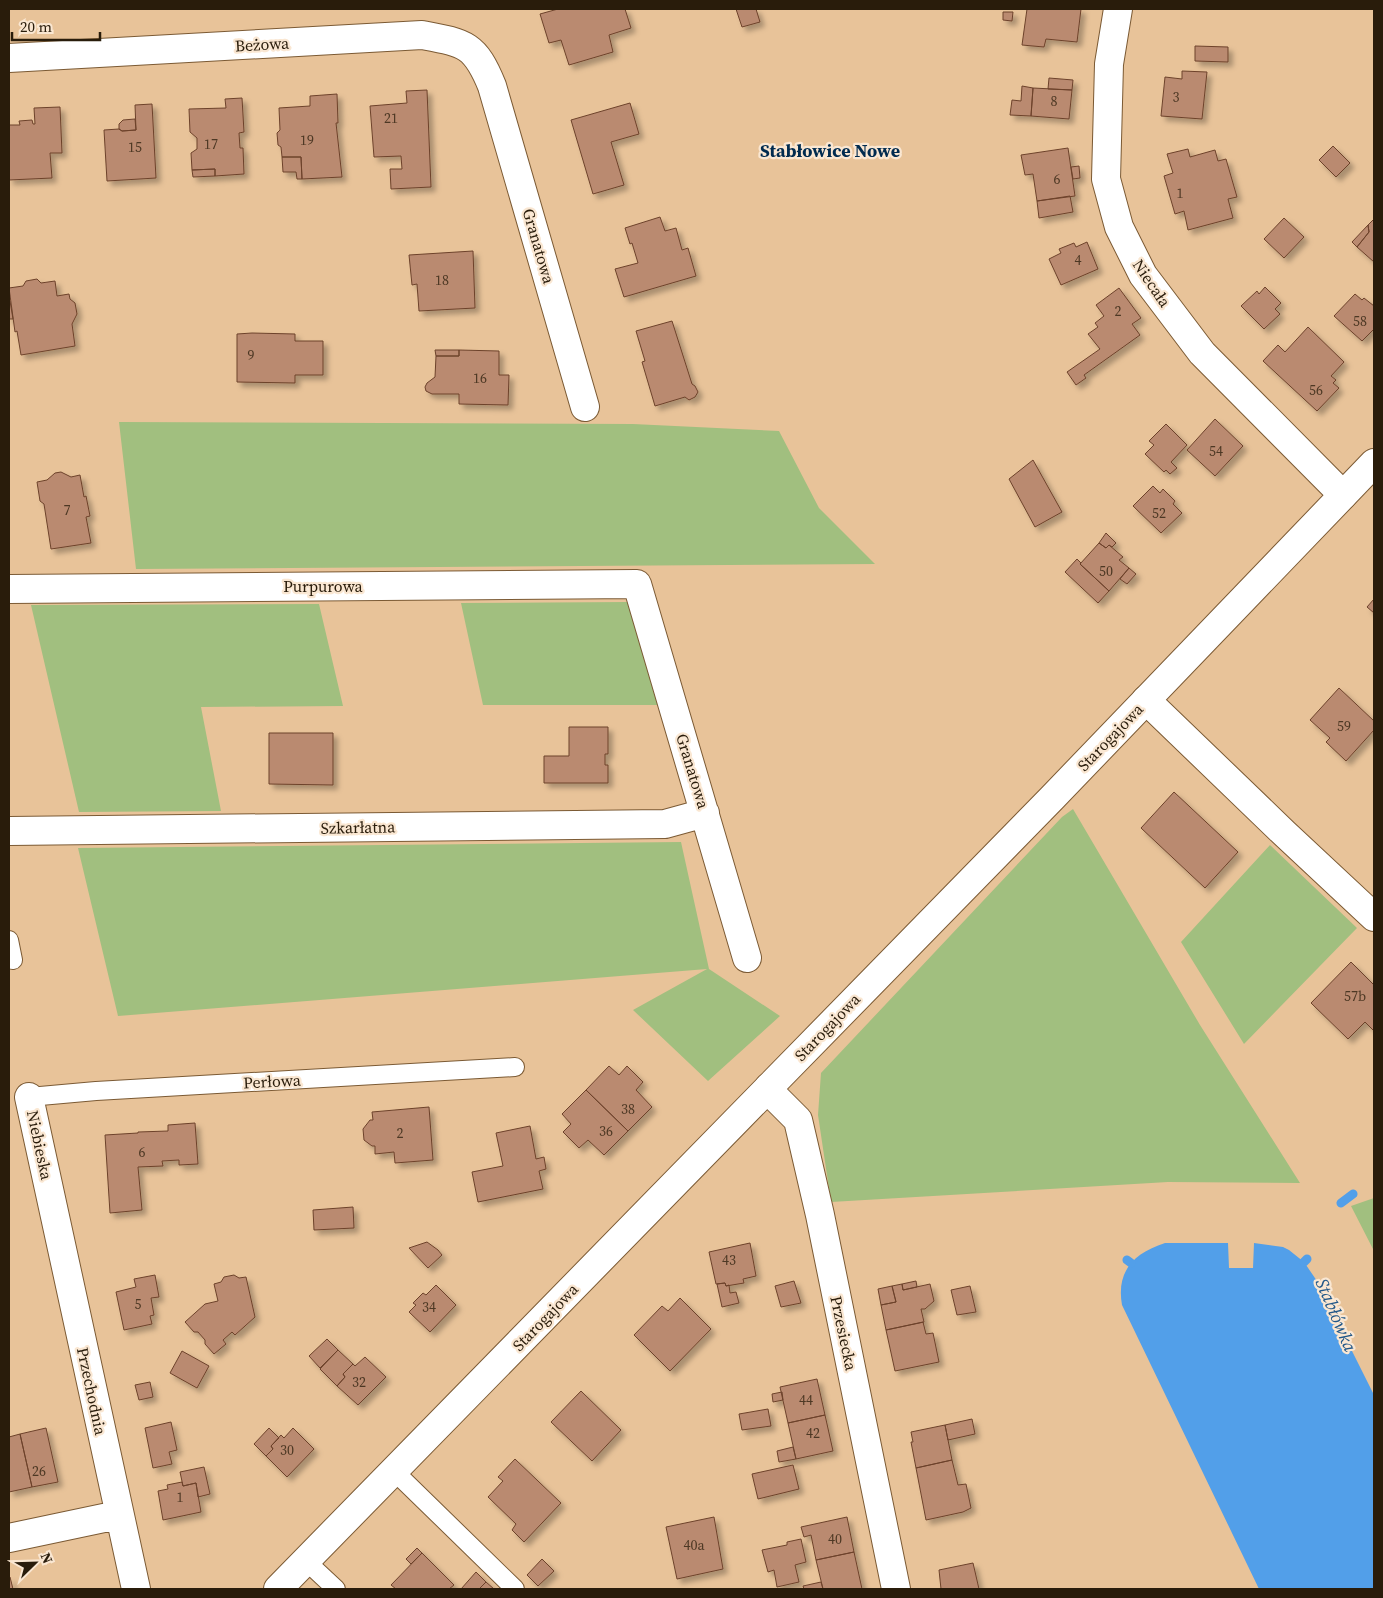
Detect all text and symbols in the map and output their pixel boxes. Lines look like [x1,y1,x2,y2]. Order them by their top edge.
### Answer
scale bar [12,10,100,42]
text: 20 m [20,16,52,37]
street label: Beżowa [234,32,291,56]
house number: 3 [1173,87,1180,107]
house number: 8 [1051,91,1058,111]
house number: 21 [384,108,398,128]
house number: 19 [300,130,314,150]
house number: 17 [204,134,218,154]
house number: 15 [128,137,142,157]
district label: Stabłowice Nowe [760,138,900,163]
house number: 6 [1054,169,1061,189]
house number: 1 [1177,183,1184,203]
street label: Granatowa [518,206,560,287]
house number: 4 [1075,250,1082,270]
street label: Niecała [1128,255,1177,312]
house number: 18 [435,270,449,290]
house number: 2 [1115,301,1122,321]
house number: 58 [1353,311,1367,331]
house number: 9 [248,345,255,365]
house number: 16 [473,368,487,388]
house number: 56 [1309,380,1323,400]
house number: 54 [1209,441,1223,461]
house number: 7 [64,500,71,520]
house number: 52 [1152,503,1166,523]
house number: 50 [1099,561,1113,581]
street label: Purpurowa [283,575,364,597]
street label: Starogajowa [1072,698,1148,776]
house number: 59 [1337,716,1351,736]
street label: Granatowa [671,731,715,812]
street label: Szkarłatna [320,815,396,839]
house number: 57b [1344,986,1366,1006]
street label: Starogajowa [789,988,865,1066]
street label: Perłowa [243,1068,302,1093]
house number: 38 [621,1099,635,1119]
street label: Niebieska [22,1108,58,1183]
house number: 36 [599,1121,613,1141]
house number: 2 [397,1123,404,1143]
house number: 6 [139,1142,146,1162]
house number: 43 [722,1250,736,1270]
water label: Stabłówka [1310,1274,1363,1356]
street label: Starogajowa [507,1278,583,1356]
house number: 5 [135,1294,142,1314]
street label: Przesiecka [825,1294,863,1373]
house number: 34 [422,1297,436,1317]
street label: Przechodnia [72,1345,112,1438]
house number: 32 [352,1372,366,1392]
house number: 44 [799,1390,813,1410]
house number: 42 [806,1423,820,1443]
house number: 30 [280,1440,294,1460]
house number: 26 [32,1461,46,1481]
house number: 1 [177,1487,184,1507]
house number: 40 [828,1529,842,1549]
house number: 40a [683,1535,705,1555]
north arrow [10,1538,60,1588]
text: N [36,1549,58,1567]

